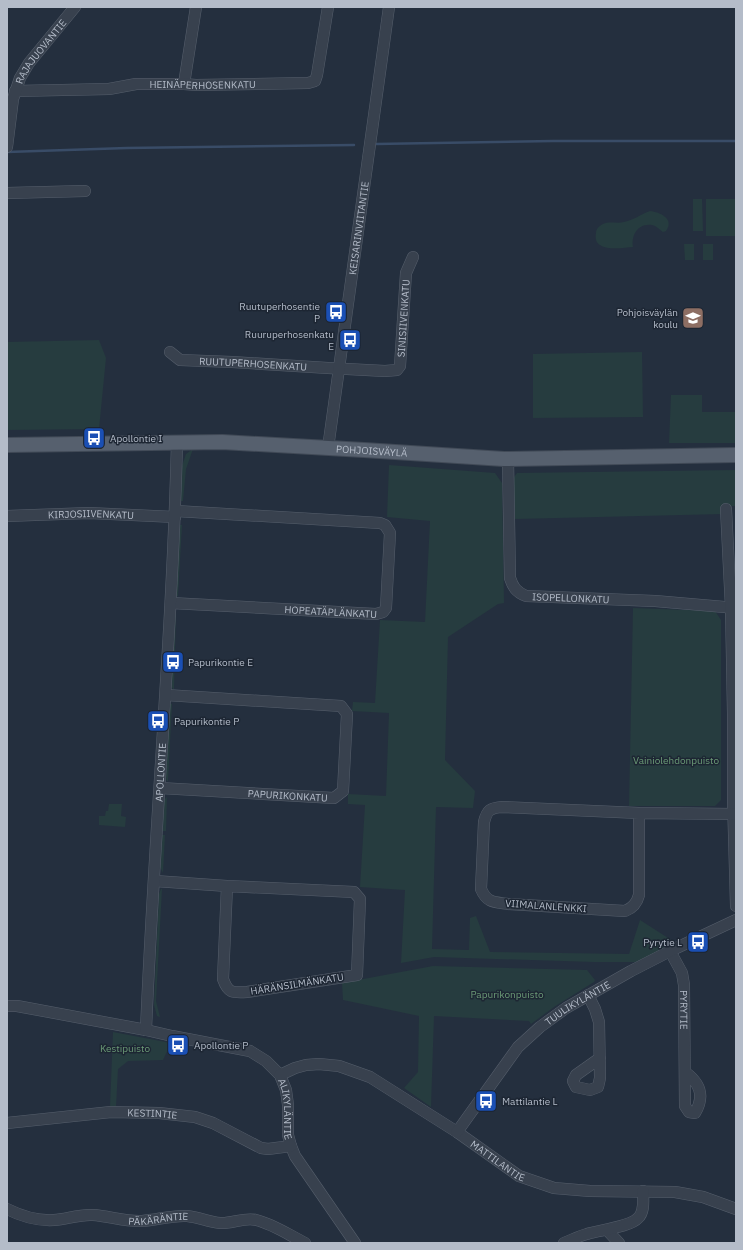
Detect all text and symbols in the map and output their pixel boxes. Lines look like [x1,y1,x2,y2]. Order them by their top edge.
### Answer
street label: RAJAJUOVANTIE [12,16,69,85]
street label: HEINÄPERHOSENKATU [149,77,256,92]
street label: KEISARINVIITANTIE [346,180,371,276]
street label: SINISIIVENKATU [394,279,412,358]
bus stop icon: Ruutuperhosentie P [323,299,349,325]
place label: Ruutuperhosentie P [239,300,321,325]
school or university icon: Pohjoisväylän koulu [680,305,706,331]
place label: Pohjoisväylän koulu [617,306,678,331]
bus stop icon: Ruuruperhosenkatu E [337,327,363,353]
place label: Ruuruperhosenkatu E [245,328,334,353]
street label: RUUTUPERHOSENKATU [199,354,308,373]
bus stop icon: Apollontie I [81,425,107,451]
place label: Apollontie I [110,432,162,445]
street label: POHJOISVÄYLÄ [336,442,408,459]
street label: KIRJOSIIVENKATU [48,506,134,522]
street label: ISOPELLONKATU [532,590,610,606]
street label: HOPEATÄPLÄNKATU [284,603,377,621]
bus stop icon: Papurikontie E [160,649,186,675]
place label: Papurikontie E [188,656,253,669]
bus stop icon: Papurikontie P [145,708,171,734]
place label: Papurikontie P [174,715,239,728]
street label: APOLLONTIE [152,742,169,802]
park label: Vainiolehdonpuisto [633,754,720,767]
street label: PAPURIKONKATU [247,787,328,804]
street label: VIIMALANLENKKI [505,897,587,915]
bus stop icon: Pyrytie L [685,929,711,955]
place label: Pyrytie L [643,936,682,949]
street label: HÄRÄNSILMÄNKATU [249,970,345,998]
street label: TUULIKYLÄNTIE [542,978,613,1028]
park label: Papurikonpuisto [470,988,544,1001]
street label: PYRYTIE [678,990,691,1030]
bus stop icon: Apollontie P [165,1032,191,1058]
place label: Apollontie P [194,1039,248,1052]
park label: Kestipuisto [100,1042,151,1055]
street label: ALIKYLÄNTIE [275,1076,296,1141]
bus stop icon: Mattilantie L [473,1088,499,1114]
place label: Mattilantie L [502,1095,558,1108]
street label: KESTINTIE [127,1106,178,1122]
street label: MATTILANTIE [468,1137,527,1184]
street label: PÄKÄRÄNTIE [128,1209,189,1228]

